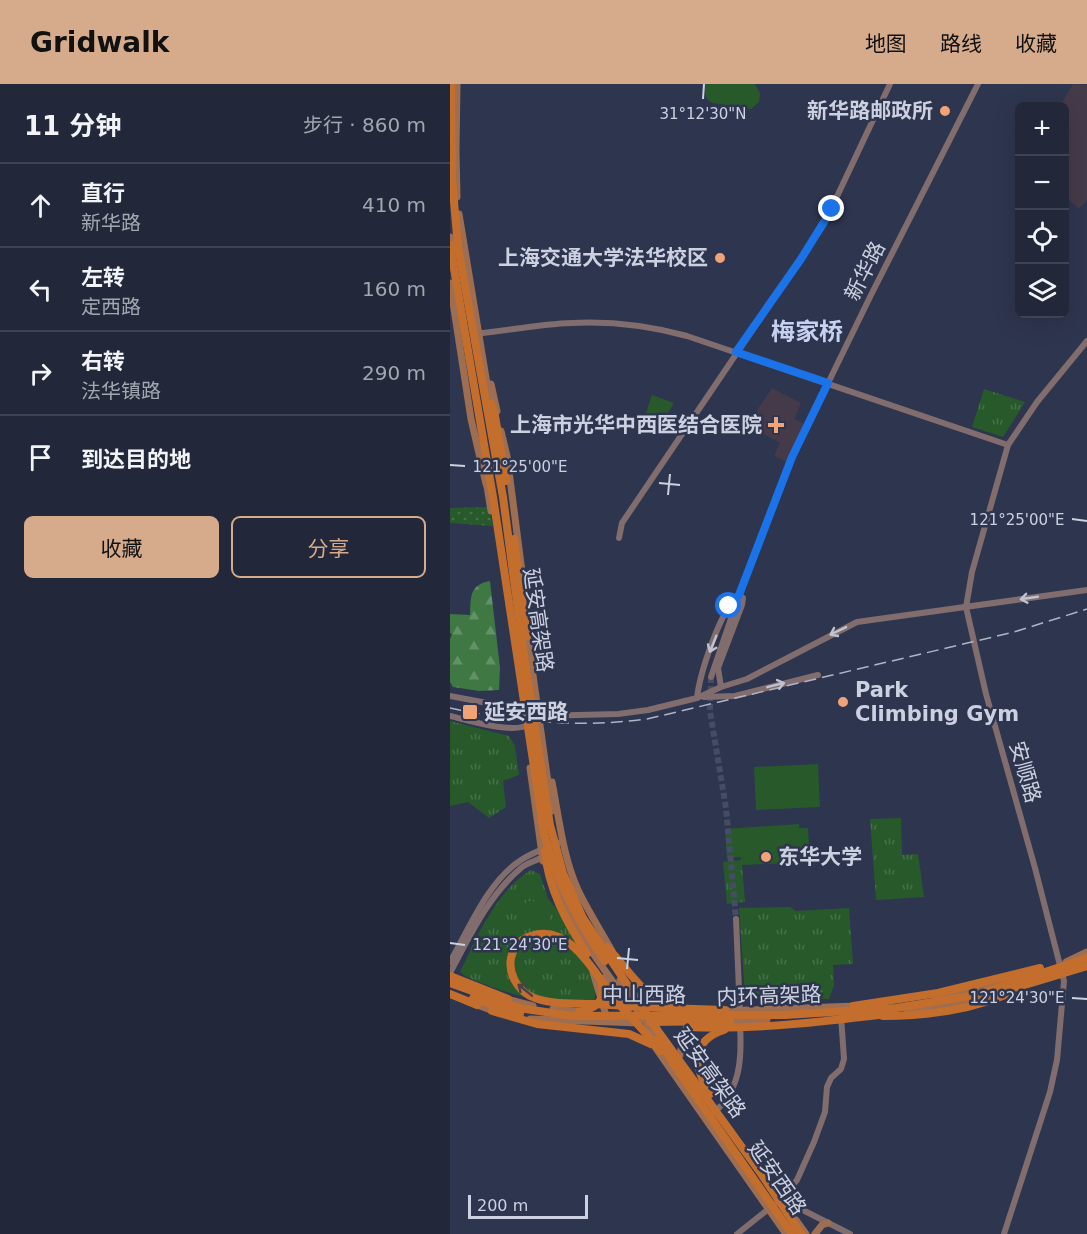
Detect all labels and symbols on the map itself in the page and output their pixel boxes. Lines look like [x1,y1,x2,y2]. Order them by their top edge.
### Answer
place label: 新华路邮政所 [807,99,933,123]
marker: 新华路邮政所 [938,104,952,118]
text: 31°12'30"N [659,105,747,123]
route end [818,195,844,221]
street label: 新华路 [840,237,890,305]
place label: 上海交通大学法华校区 [498,246,708,270]
marker: 上海交通大学法华校区 [713,251,727,265]
district label: 梅家桥 [771,318,843,346]
place label: 上海市光华中西医结合医院 [510,413,762,437]
marker: 上海市光华中西医结合医院 [767,416,785,434]
text: 121°25'00"E [473,458,567,476]
text: 121°25'00"E [970,511,1064,529]
street label: 延安高架路 [519,566,557,674]
route start [715,592,741,618]
one-way arrow [1020,593,1039,604]
one-way arrow [829,626,847,637]
one-way arrow [707,634,718,653]
place label: Park Climbing Gym [855,678,1019,726]
one-way arrow [767,679,786,691]
marker: Park Climbing Gym [836,695,850,709]
place label: 延安西路 [484,700,568,724]
marker: 延安西路 [461,703,479,721]
street label: 安顺路 [1005,738,1045,806]
place label: 东华大学 [778,845,862,869]
marker: 东华大学 [759,850,773,864]
text: 121°24'30"E [473,936,567,954]
street label: 内环高架路 [716,982,822,1010]
street label: 中山西路 [602,983,686,1007]
one-way arrow [517,984,533,997]
text: 121°24'30"E [970,989,1064,1007]
street label: 延安高架路 [669,1023,751,1123]
street label: 延安西路 [743,1137,811,1219]
scale bar [468,1192,588,1220]

